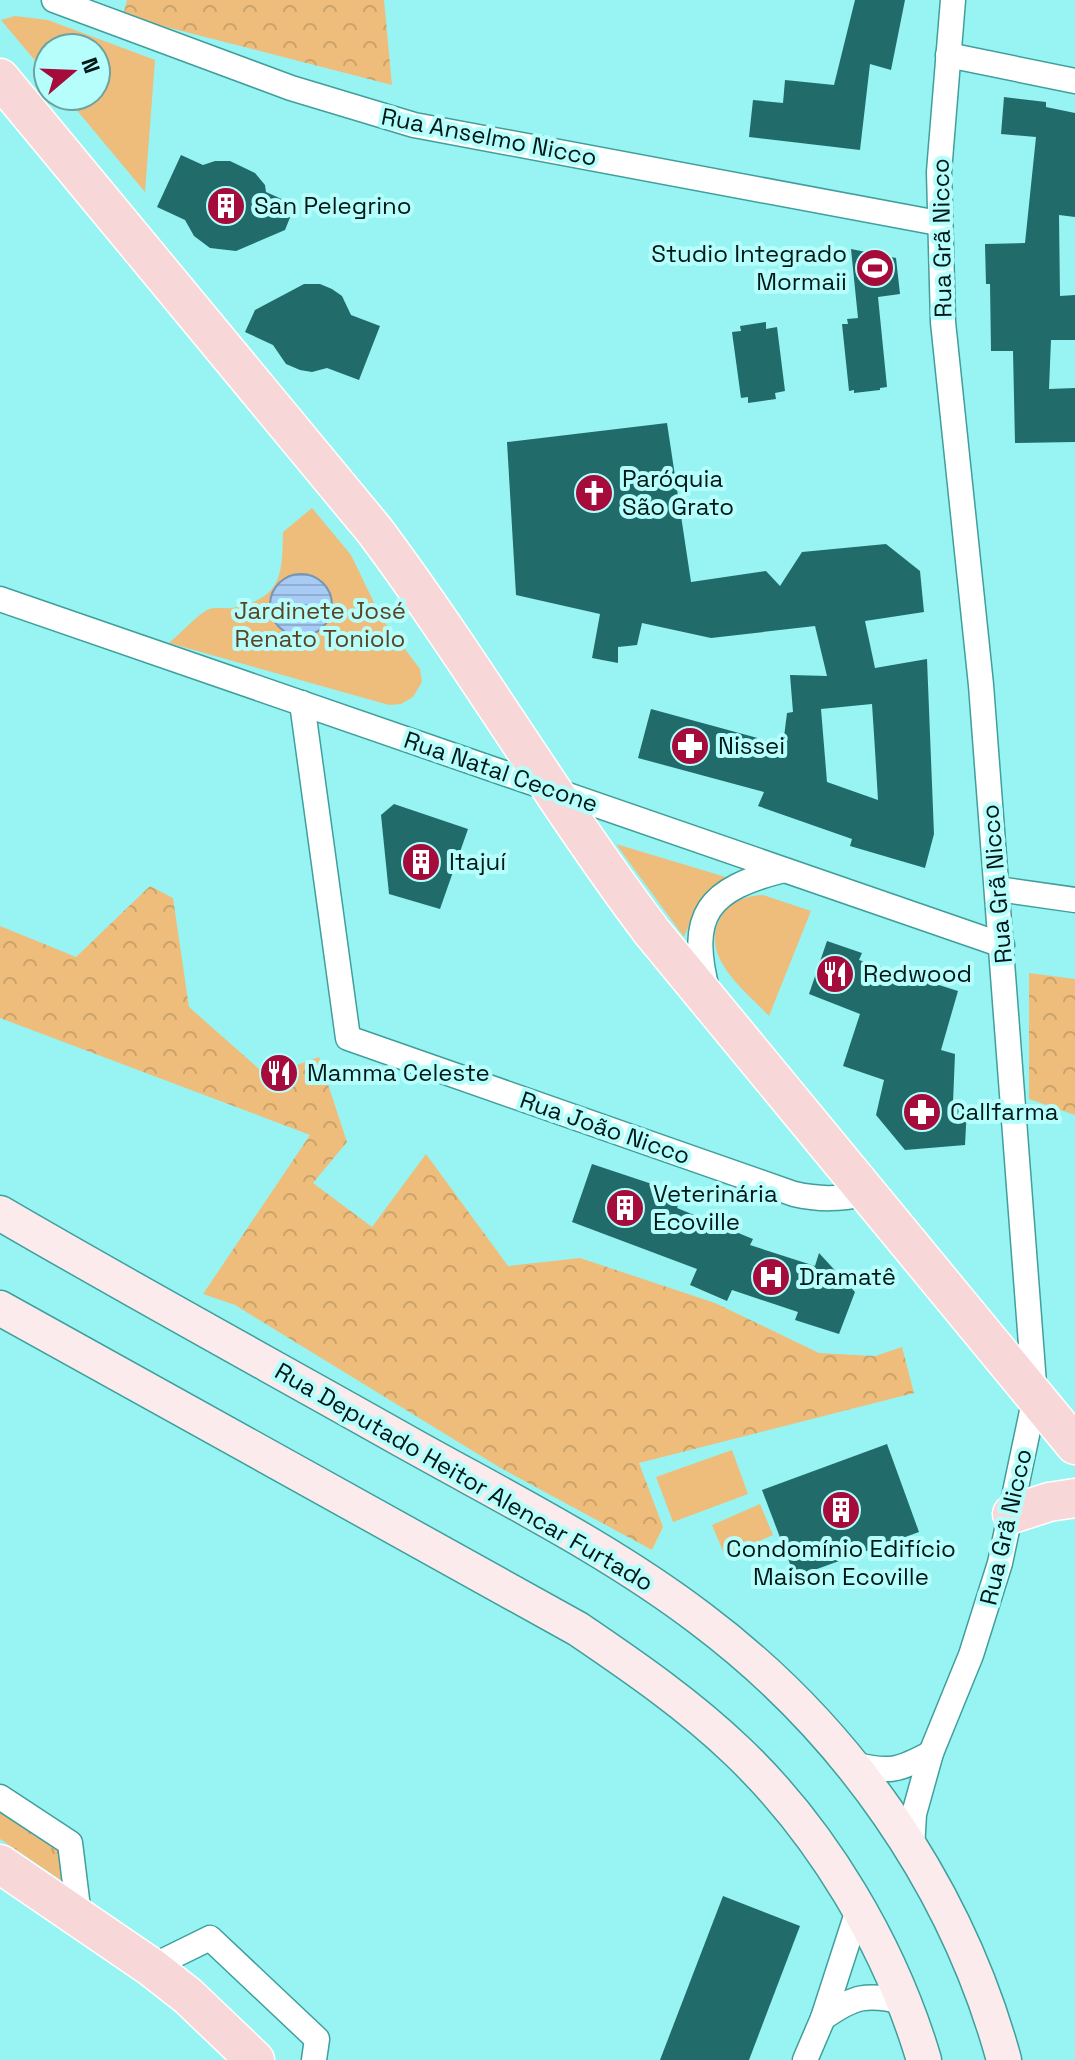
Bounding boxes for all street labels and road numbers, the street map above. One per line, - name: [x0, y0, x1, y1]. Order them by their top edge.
- street label: Rua Anselmo Nicco: [379, 100, 600, 173]
- street label: Rua Grã Nicco: [925, 158, 958, 318]
- street label: Rua Natal Cecone: [400, 724, 602, 819]
- street label: Rua Grã Nicco: [974, 803, 1019, 965]
- street label: Rua João Nicco: [516, 1084, 694, 1171]
- street label: Rua Deputado Heitor Alencar Furtado: [269, 1355, 659, 1598]
- street label: Rua Grã Nicco: [972, 1446, 1039, 1608]

